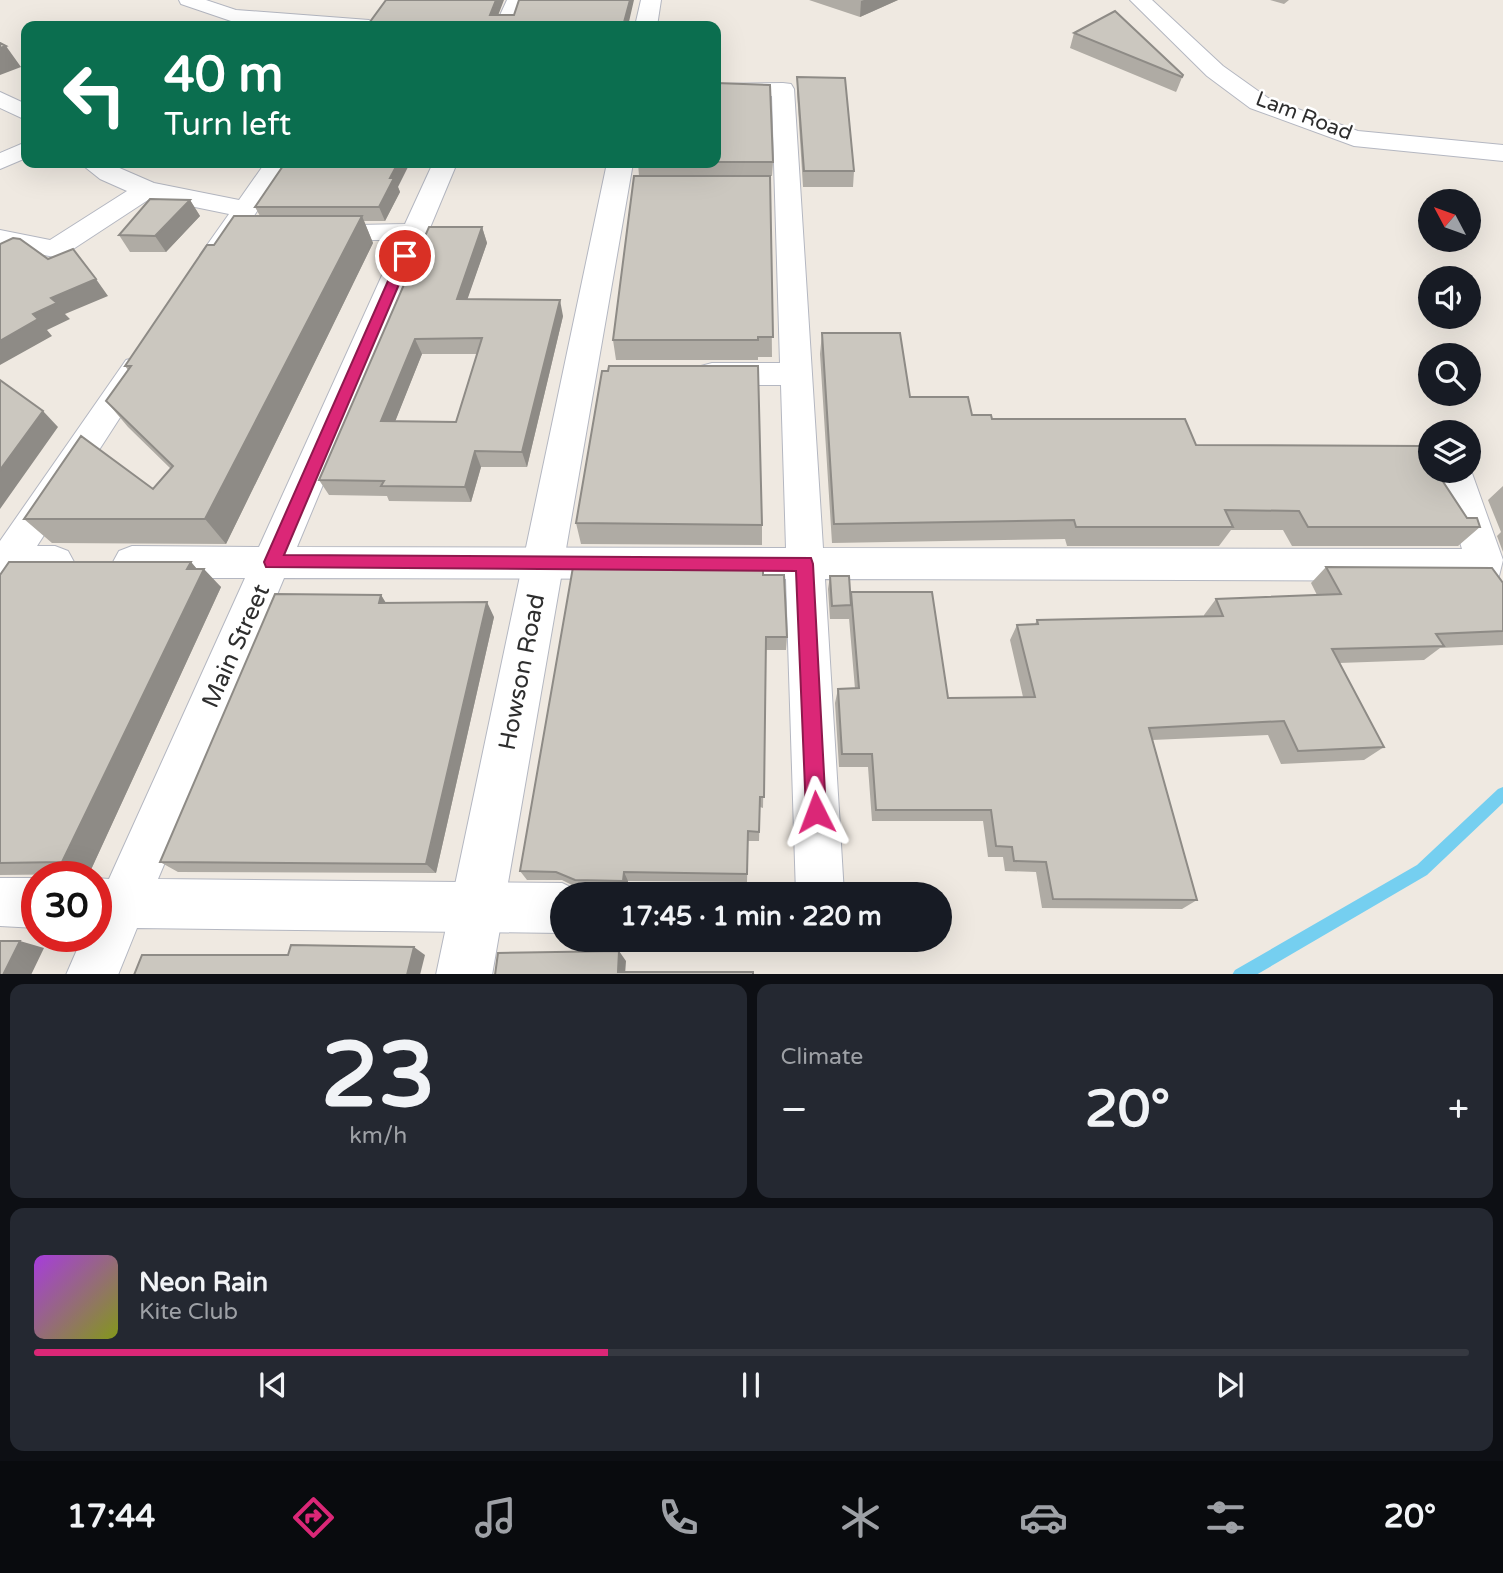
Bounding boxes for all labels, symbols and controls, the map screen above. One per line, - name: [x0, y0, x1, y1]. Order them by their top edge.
- text: 40 m: [164, 46, 283, 105]
- icon: left: [49, 49, 140, 140]
- street label: Lam Road: [1252, 86, 1356, 146]
- text: Turn left: [164, 106, 291, 144]
- north arrow: [1418, 189, 1480, 252]
- map controls: [1418, 189, 1481, 483]
- pin: [375, 226, 435, 286]
- icon: arrive: [386, 237, 424, 275]
- button: sound: [1418, 266, 1481, 329]
- button: search: [1418, 343, 1481, 406]
- button: layers: [1418, 420, 1481, 483]
- street label: Main Street: [196, 580, 276, 712]
- street label: Howson Road: [493, 591, 551, 753]
- position arrow: [779, 775, 853, 849]
- speed limit sign: 30: [21, 861, 112, 952]
- text: 17:45 · 1 min · 220 m: [620, 901, 882, 932]
- text: 23: [321, 1021, 435, 1131]
- text: Climate: [781, 1043, 863, 1071]
- text: 20°: [1085, 1078, 1170, 1141]
- text: −: [781, 1087, 808, 1133]
- text: +: [1448, 1087, 1469, 1133]
- text: km/h: [349, 1122, 407, 1150]
- text: Neon Rain: [139, 1267, 268, 1298]
- text: Kite Club: [139, 1298, 238, 1326]
- icon: previous: [254, 1366, 292, 1404]
- icon: pause: [732, 1366, 770, 1404]
- icon: next: [1211, 1366, 1249, 1404]
- icon: directions: [289, 1493, 338, 1542]
- icon: music: [471, 1493, 520, 1542]
- icon: phone: [654, 1493, 703, 1542]
- icon: climate: [836, 1493, 885, 1542]
- icon: car: [1019, 1493, 1068, 1542]
- icon: filters: [1201, 1493, 1250, 1542]
- text: 17:44: [67, 1498, 155, 1536]
- text: 20°: [1384, 1498, 1436, 1536]

